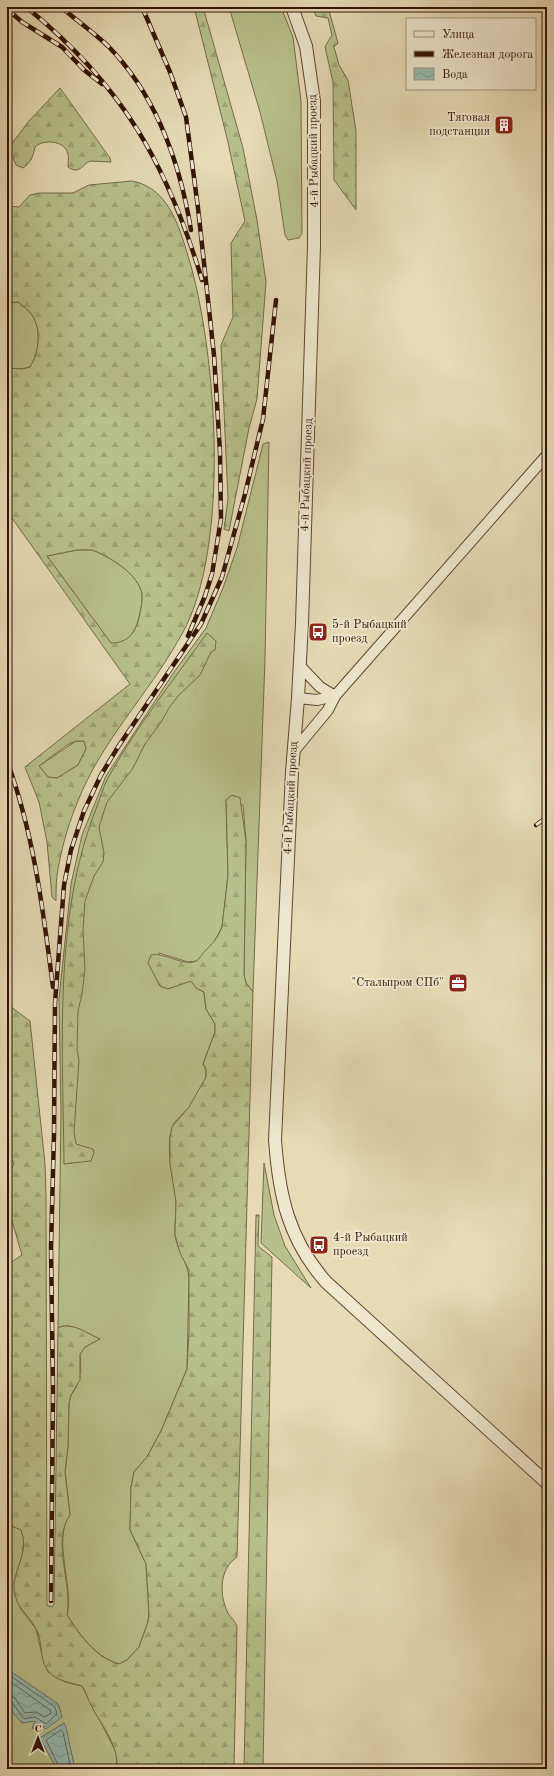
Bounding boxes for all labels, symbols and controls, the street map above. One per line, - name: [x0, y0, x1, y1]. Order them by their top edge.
- legend: [406, 18, 536, 90]
- text: Улица: [442, 29, 475, 41]
- text: Железная дорога: [442, 49, 533, 61]
- text: Вода: [442, 69, 468, 81]
- street label: 4-й Рыбацкий проезд: [307, 94, 321, 208]
- place label: Тяговая подстанция: [429, 112, 490, 138]
- building icon: Тяговая подстанция: [493, 114, 515, 136]
- street label: 4-й Рыбацкий проезд: [299, 418, 315, 532]
- place label: 5-й Рыбацкий проезд: [332, 618, 407, 645]
- bus stop icon: 5-й Рыбацкий проезд: [307, 621, 329, 643]
- street label: 4-й Рыбацкий проезд: [282, 741, 300, 855]
- office icon: "Стальпром СПб": [447, 972, 469, 994]
- place label: "Стальпром СПб": [351, 977, 444, 989]
- place label: 4-й Рыбацкий проезд: [333, 1232, 408, 1258]
- bus stop icon: 4-й Рыбацкий проезд: [308, 1234, 330, 1256]
- north arrow: [18, 1718, 58, 1758]
- text: С: [34, 1724, 42, 1735]

